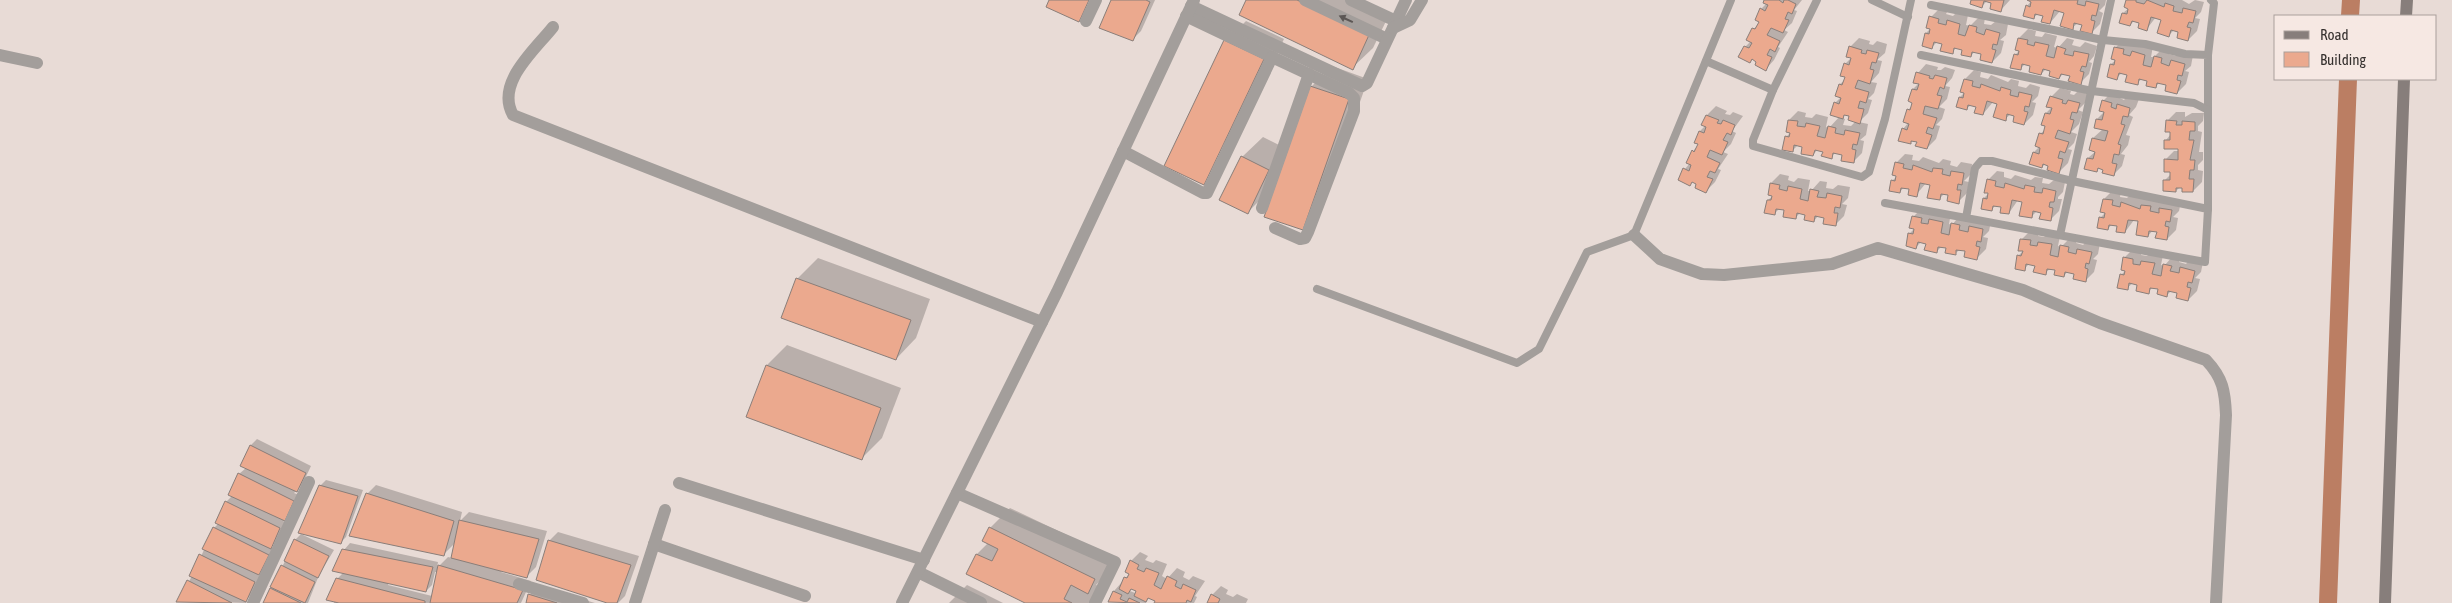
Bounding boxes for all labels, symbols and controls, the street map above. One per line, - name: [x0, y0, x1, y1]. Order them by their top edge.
- one-way arrow: [1339, 15, 1353, 23]
- legend: [2274, 15, 2437, 80]
- text: Road: [2320, 26, 2349, 43]
- text: Building: [2320, 51, 2366, 68]

